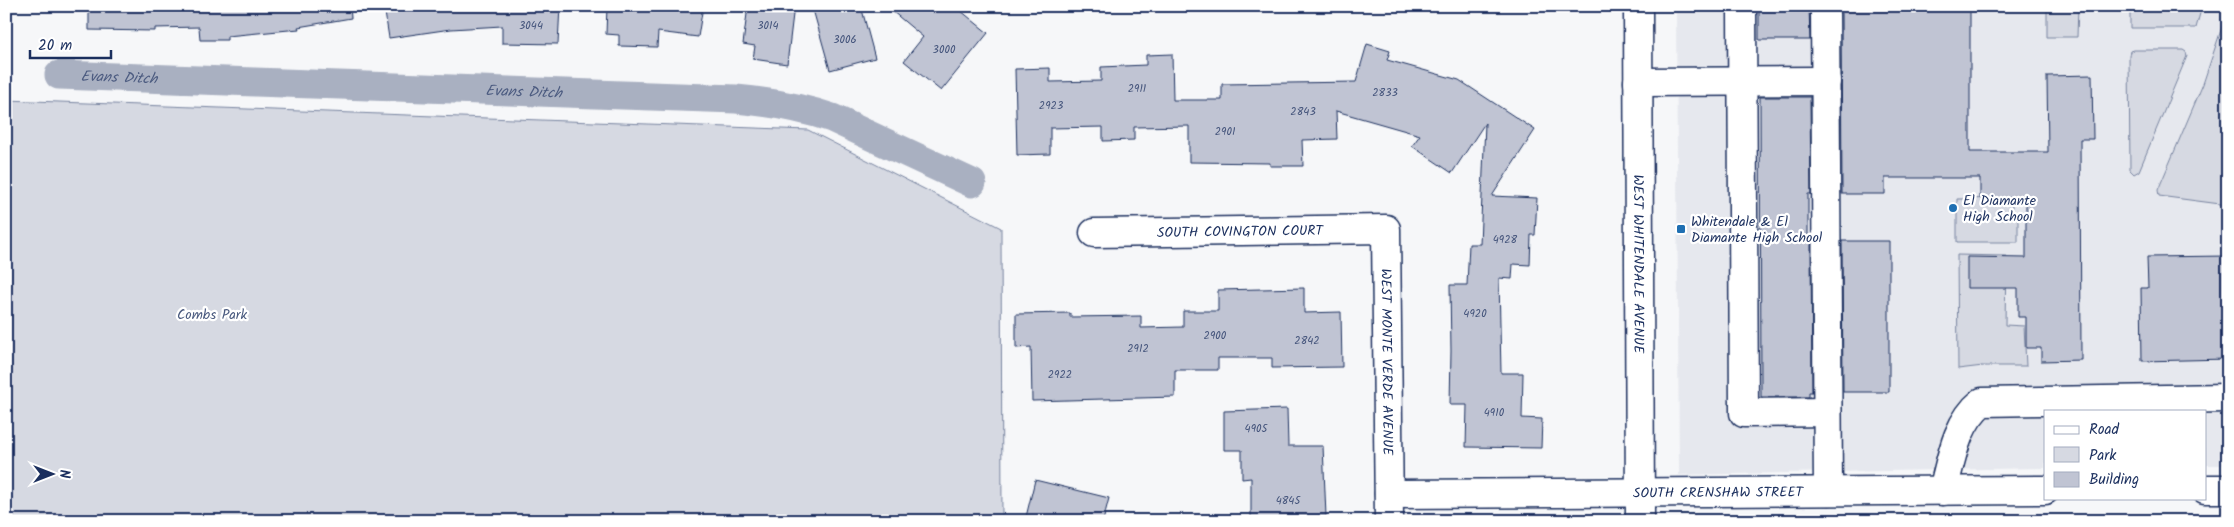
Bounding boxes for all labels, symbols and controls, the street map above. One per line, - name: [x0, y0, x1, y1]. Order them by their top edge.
- house number: 3044: [519, 17, 543, 35]
- house number: 3014: [757, 17, 779, 35]
- scale bar: [30, 28, 111, 60]
- house number: 3006: [833, 31, 857, 49]
- text: 20 m: [38, 34, 72, 58]
- house number: 3000: [933, 41, 956, 59]
- water label: Evans Ditch: [80, 65, 159, 92]
- water label: Evans Ditch: [485, 79, 564, 106]
- house number: 2911: [1128, 80, 1146, 98]
- house number: 2833: [1372, 84, 1398, 102]
- house number: 2923: [1039, 97, 1063, 115]
- house number: 2843: [1290, 103, 1316, 121]
- house number: 2901: [1215, 123, 1235, 141]
- street label: WEST WHITENDALE AVENUE: [1627, 175, 1649, 354]
- place label: El Diamante High School: [1963, 190, 2037, 228]
- marker: El Diamante High School: [1947, 202, 1959, 214]
- place label: Whitendale & El Diamante High School: [1691, 211, 1823, 249]
- street label: SOUTH COVINGTON COURT: [1157, 220, 1325, 244]
- marker: Whitendale & El Diamante High School: [1675, 223, 1687, 235]
- house number: 4928: [1493, 231, 1518, 249]
- street label: WEST MONTE VERDE AVENUE: [1374, 268, 1398, 456]
- park label: Combs Park: [177, 304, 248, 326]
- house number: 4920: [1463, 305, 1487, 323]
- house number: 2900: [1204, 327, 1227, 345]
- house number: 2842: [1294, 332, 1320, 350]
- house number: 2912: [1127, 340, 1149, 358]
- house number: 2922: [1048, 366, 1072, 384]
- house number: 4910: [1484, 404, 1505, 422]
- legend: [2044, 410, 2206, 500]
- text: Road: [2089, 418, 2120, 442]
- house number: 4905: [1245, 420, 1269, 438]
- text: Park: [2089, 444, 2117, 468]
- north arrow: [28, 450, 78, 500]
- text: Building: [2089, 468, 2139, 492]
- text: N: [53, 470, 75, 479]
- street label: SOUTH CRENSHAW STREET: [1633, 481, 1805, 505]
- house number: 4845: [1276, 492, 1301, 510]

